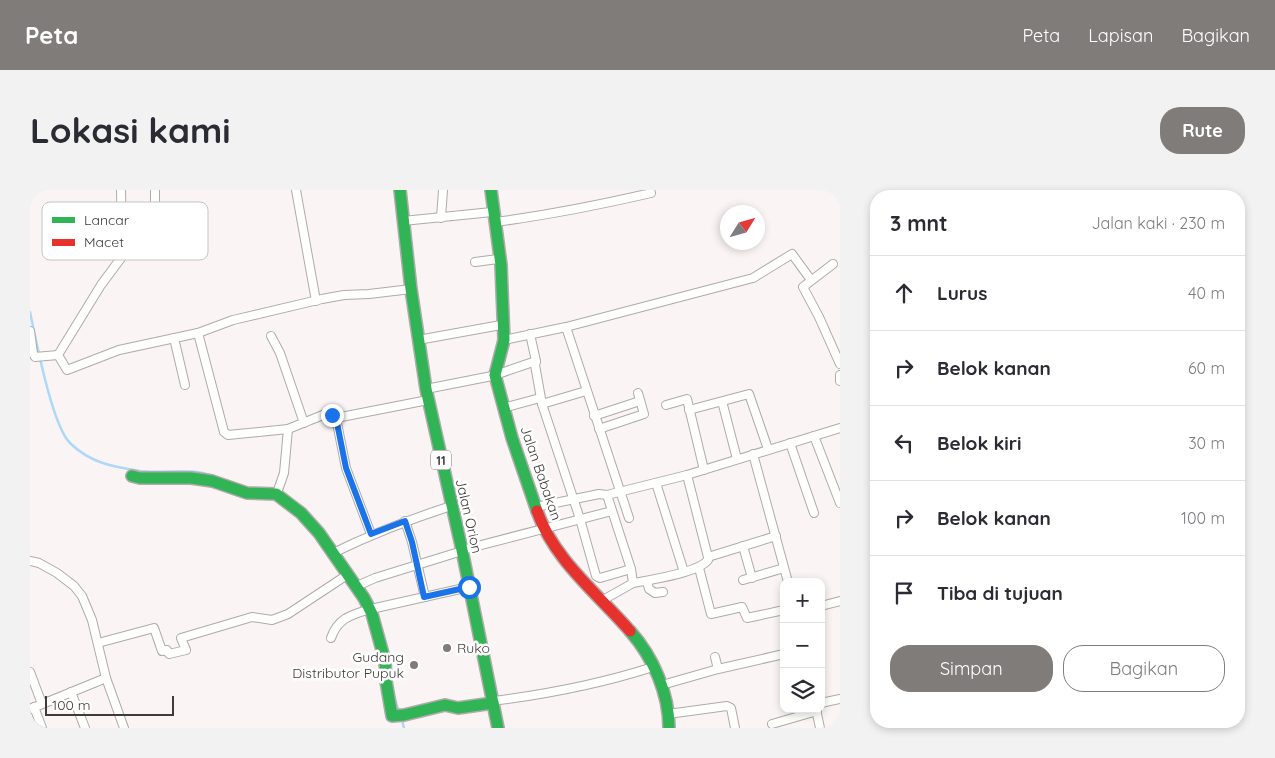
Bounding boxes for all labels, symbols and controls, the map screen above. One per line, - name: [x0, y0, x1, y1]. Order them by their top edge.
- text: Peta: [25, 20, 78, 50]
- text: Peta: [1023, 24, 1060, 47]
- text: Lapisan: [1088, 24, 1153, 47]
- text: Bagikan: [1181, 24, 1250, 47]
- button: Rute: [1160, 107, 1245, 154]
- text: Lokasi kami: [30, 108, 230, 152]
- legend: [42, 202, 208, 260]
- north arrow: [720, 205, 765, 250]
- text: 3 mnt: [890, 210, 948, 236]
- text: Lancar: [84, 211, 130, 229]
- text: Jalan kaki · 230 m: [1091, 213, 1225, 233]
- text: Macet: [84, 233, 124, 251]
- icon: ahead: [890, 279, 918, 307]
- text: Lurus: [937, 281, 987, 305]
- text: 40 m: [1188, 283, 1225, 303]
- icon: right: [890, 354, 918, 382]
- text: Belok kanan: [937, 356, 1051, 380]
- text: 60 m: [1188, 358, 1225, 378]
- route end: [321, 404, 344, 427]
- street label: Jalan Babakan: [516, 423, 566, 523]
- icon: left: [890, 429, 918, 457]
- text: Belok kiri: [937, 431, 1022, 455]
- text: 30 m: [1188, 433, 1225, 453]
- road number: 11: [431, 450, 451, 470]
- street label: Jalan Orion: [452, 477, 486, 555]
- icon: right: [890, 504, 918, 532]
- text: Belok kanan: [937, 506, 1051, 530]
- text: 100 m: [1181, 508, 1225, 528]
- route start: [458, 576, 481, 599]
- map controls: [780, 578, 825, 713]
- button: +: [780, 578, 825, 623]
- icon: arrive: [890, 579, 918, 607]
- text: Tiba di tujuan: [937, 581, 1063, 605]
- button: −: [780, 623, 825, 668]
- place label: Ruko: [457, 639, 490, 657]
- marker: Ruko: [441, 642, 453, 654]
- button: Simpan: [890, 645, 1053, 692]
- button: Bagikan: [1063, 645, 1225, 692]
- place label: Gudang Distributor Pupuk: [292, 648, 404, 682]
- marker: Gudang Distributor Pupuk: [408, 659, 420, 671]
- button: layers: [780, 668, 825, 713]
- scale bar: [45, 693, 174, 716]
- text: 100 m: [52, 696, 90, 714]

